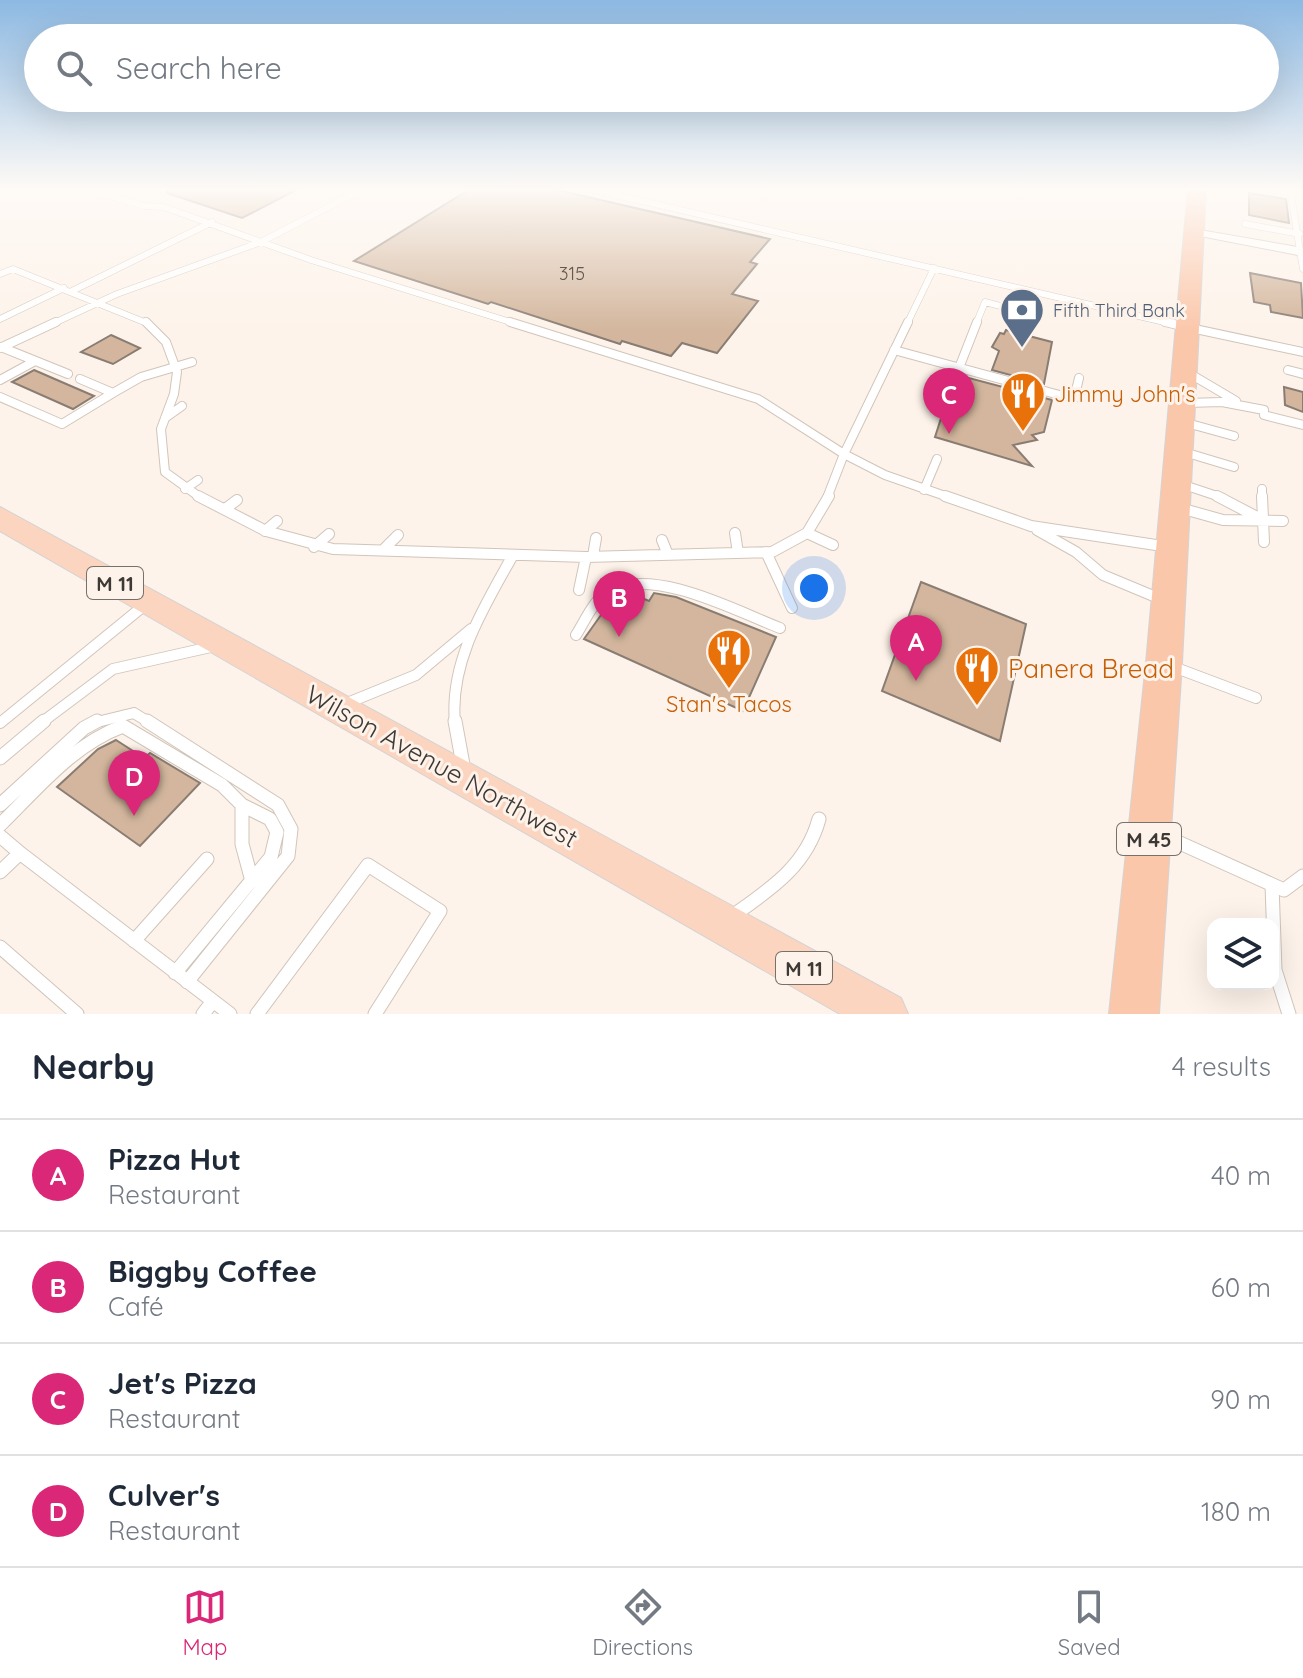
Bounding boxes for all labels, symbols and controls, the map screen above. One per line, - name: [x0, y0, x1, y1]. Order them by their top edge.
- search box: [24, 24, 1279, 112]
- icon: search: [52, 46, 96, 90]
- text: Search here: [116, 49, 282, 87]
- house number: 315: [559, 262, 585, 285]
- bank icon: Fifth Third Bank: [998, 286, 1046, 349]
- place label: Fifth Third Bank: [1053, 299, 1185, 322]
- pin: C: [923, 368, 975, 434]
- restaurant icon: Jimmy John's: [999, 370, 1047, 433]
- place label: Jimmy John's: [1054, 380, 1195, 408]
- road number: M 11: [87, 567, 143, 599]
- your location: [794, 568, 834, 608]
- pin: B: [593, 571, 645, 637]
- pin: A: [890, 615, 942, 681]
- restaurant icon: Stan's Tacos: [705, 627, 753, 690]
- restaurant icon: Panera Bread: [953, 644, 1001, 707]
- place label: Panera Bread: [1008, 652, 1174, 685]
- street label: Wilson Avenue Northwest: [300, 677, 584, 855]
- place label: Stan's Tacos: [666, 690, 792, 718]
- pin: D: [108, 750, 160, 816]
- road number: M 45: [1117, 823, 1181, 855]
- map controls: [1207, 918, 1279, 990]
- button: layers: [1207, 918, 1279, 990]
- road number: M 11: [776, 952, 832, 984]
- text: Nearby: [32, 1045, 155, 1088]
- text: 4 results: [1172, 1050, 1271, 1083]
- text: Pizza Hut: [108, 1140, 241, 1178]
- text: A: [50, 1159, 66, 1192]
- text: 40 m: [1211, 1159, 1271, 1192]
- text: Restaurant: [108, 1178, 241, 1211]
- text: Biggby Coffee: [108, 1252, 317, 1290]
- text: B: [49, 1271, 67, 1304]
- text: 60 m: [1211, 1271, 1271, 1304]
- text: Café: [108, 1290, 164, 1323]
- text: Jet's Pizza: [108, 1364, 257, 1402]
- text: C: [50, 1383, 66, 1416]
- text: 90 m: [1210, 1383, 1271, 1416]
- text: Restaurant: [108, 1402, 241, 1435]
- text: Culver's: [108, 1476, 220, 1514]
- text: D: [49, 1495, 67, 1528]
- text: 180 m: [1201, 1495, 1271, 1528]
- text: Restaurant: [108, 1514, 241, 1547]
- tab: Map: [182, 1585, 227, 1661]
- tab: Directions: [592, 1585, 693, 1661]
- tab: Saved: [1058, 1585, 1121, 1661]

